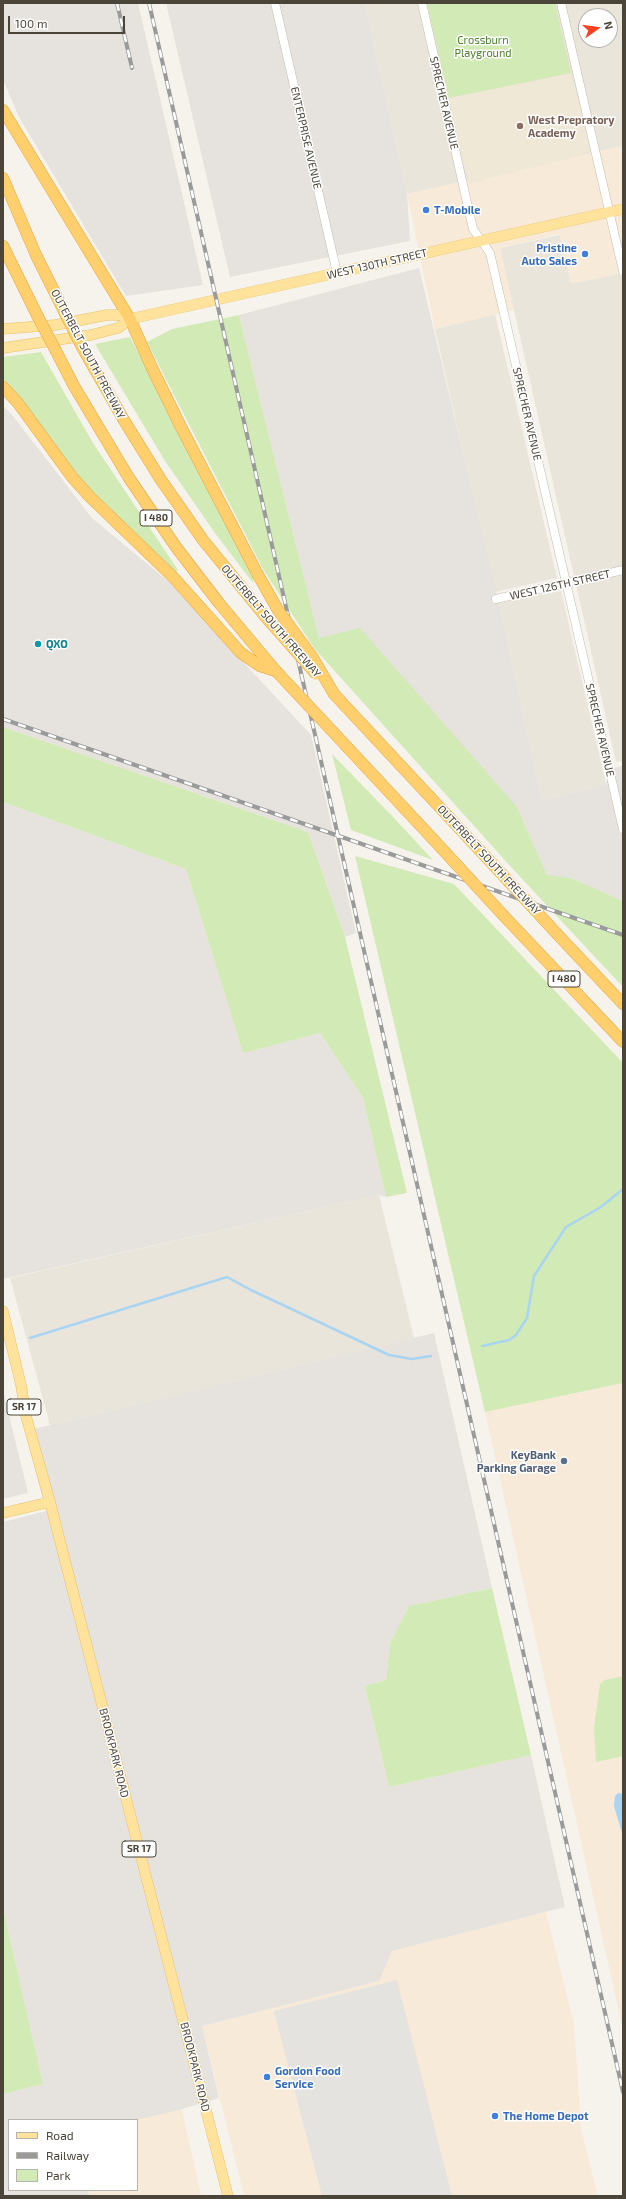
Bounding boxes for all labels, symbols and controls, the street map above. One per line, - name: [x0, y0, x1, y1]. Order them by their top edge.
- scale bar: [10, 8, 127, 34]
- north arrow: [578, 8, 618, 48]
- text: 100 m: [15, 16, 47, 30]
- text: N: [602, 20, 616, 31]
- park label: Crossburn Playground: [454, 33, 512, 59]
- street label: SPRECHER AVENUE: [427, 55, 461, 151]
- street label: ENTERPRISE AVENUE: [288, 85, 324, 191]
- place label: West Prepratory Academy: [528, 113, 615, 139]
- marker: West Prepratory Academy: [515, 121, 525, 131]
- place label: T-Mobile: [434, 203, 481, 217]
- marker: T-Mobile: [421, 205, 431, 215]
- place label: Pristine Auto Sales: [522, 241, 577, 267]
- street label: WEST 130TH STREET: [325, 246, 429, 282]
- marker: Pristine Auto Sales: [580, 249, 590, 259]
- street label: OUTERBELT SOUTH FREEWAY: [48, 287, 128, 421]
- street label: SPRECHER AVENUE: [510, 366, 544, 462]
- road number: I 480: [140, 510, 172, 526]
- street label: OUTERBELT SOUTH FREEWAY: [218, 562, 324, 680]
- street label: WEST 126TH STREET: [508, 567, 612, 603]
- place label: QXO: [46, 637, 68, 651]
- marker: QXO: [33, 639, 43, 649]
- street label: SPRECHER AVENUE: [583, 682, 617, 778]
- street label: OUTERBELT SOUTH FREEWAY: [435, 802, 543, 918]
- road number: I 480: [548, 971, 580, 987]
- road number: SR 17: [7, 1399, 41, 1415]
- place label: KeyBank Parking Garage: [477, 1448, 556, 1474]
- marker: KeyBank Parking Garage: [559, 1456, 569, 1466]
- street label: BROOKPARK ROAD: [96, 1707, 132, 1799]
- road number: SR 17: [122, 1841, 156, 1857]
- street label: BROOKPARK ROAD: [177, 2021, 213, 2113]
- place label: Gordon Food Service: [275, 2064, 341, 2090]
- marker: Gordon Food Service: [262, 2072, 272, 2082]
- place label: The Home Depot: [503, 2109, 588, 2123]
- marker: The Home Depot: [490, 2111, 500, 2121]
- legend: [8, 2119, 138, 2191]
- text: Road: [46, 2128, 74, 2142]
- text: Railway: [46, 2148, 89, 2162]
- text: Park: [46, 2168, 71, 2182]

